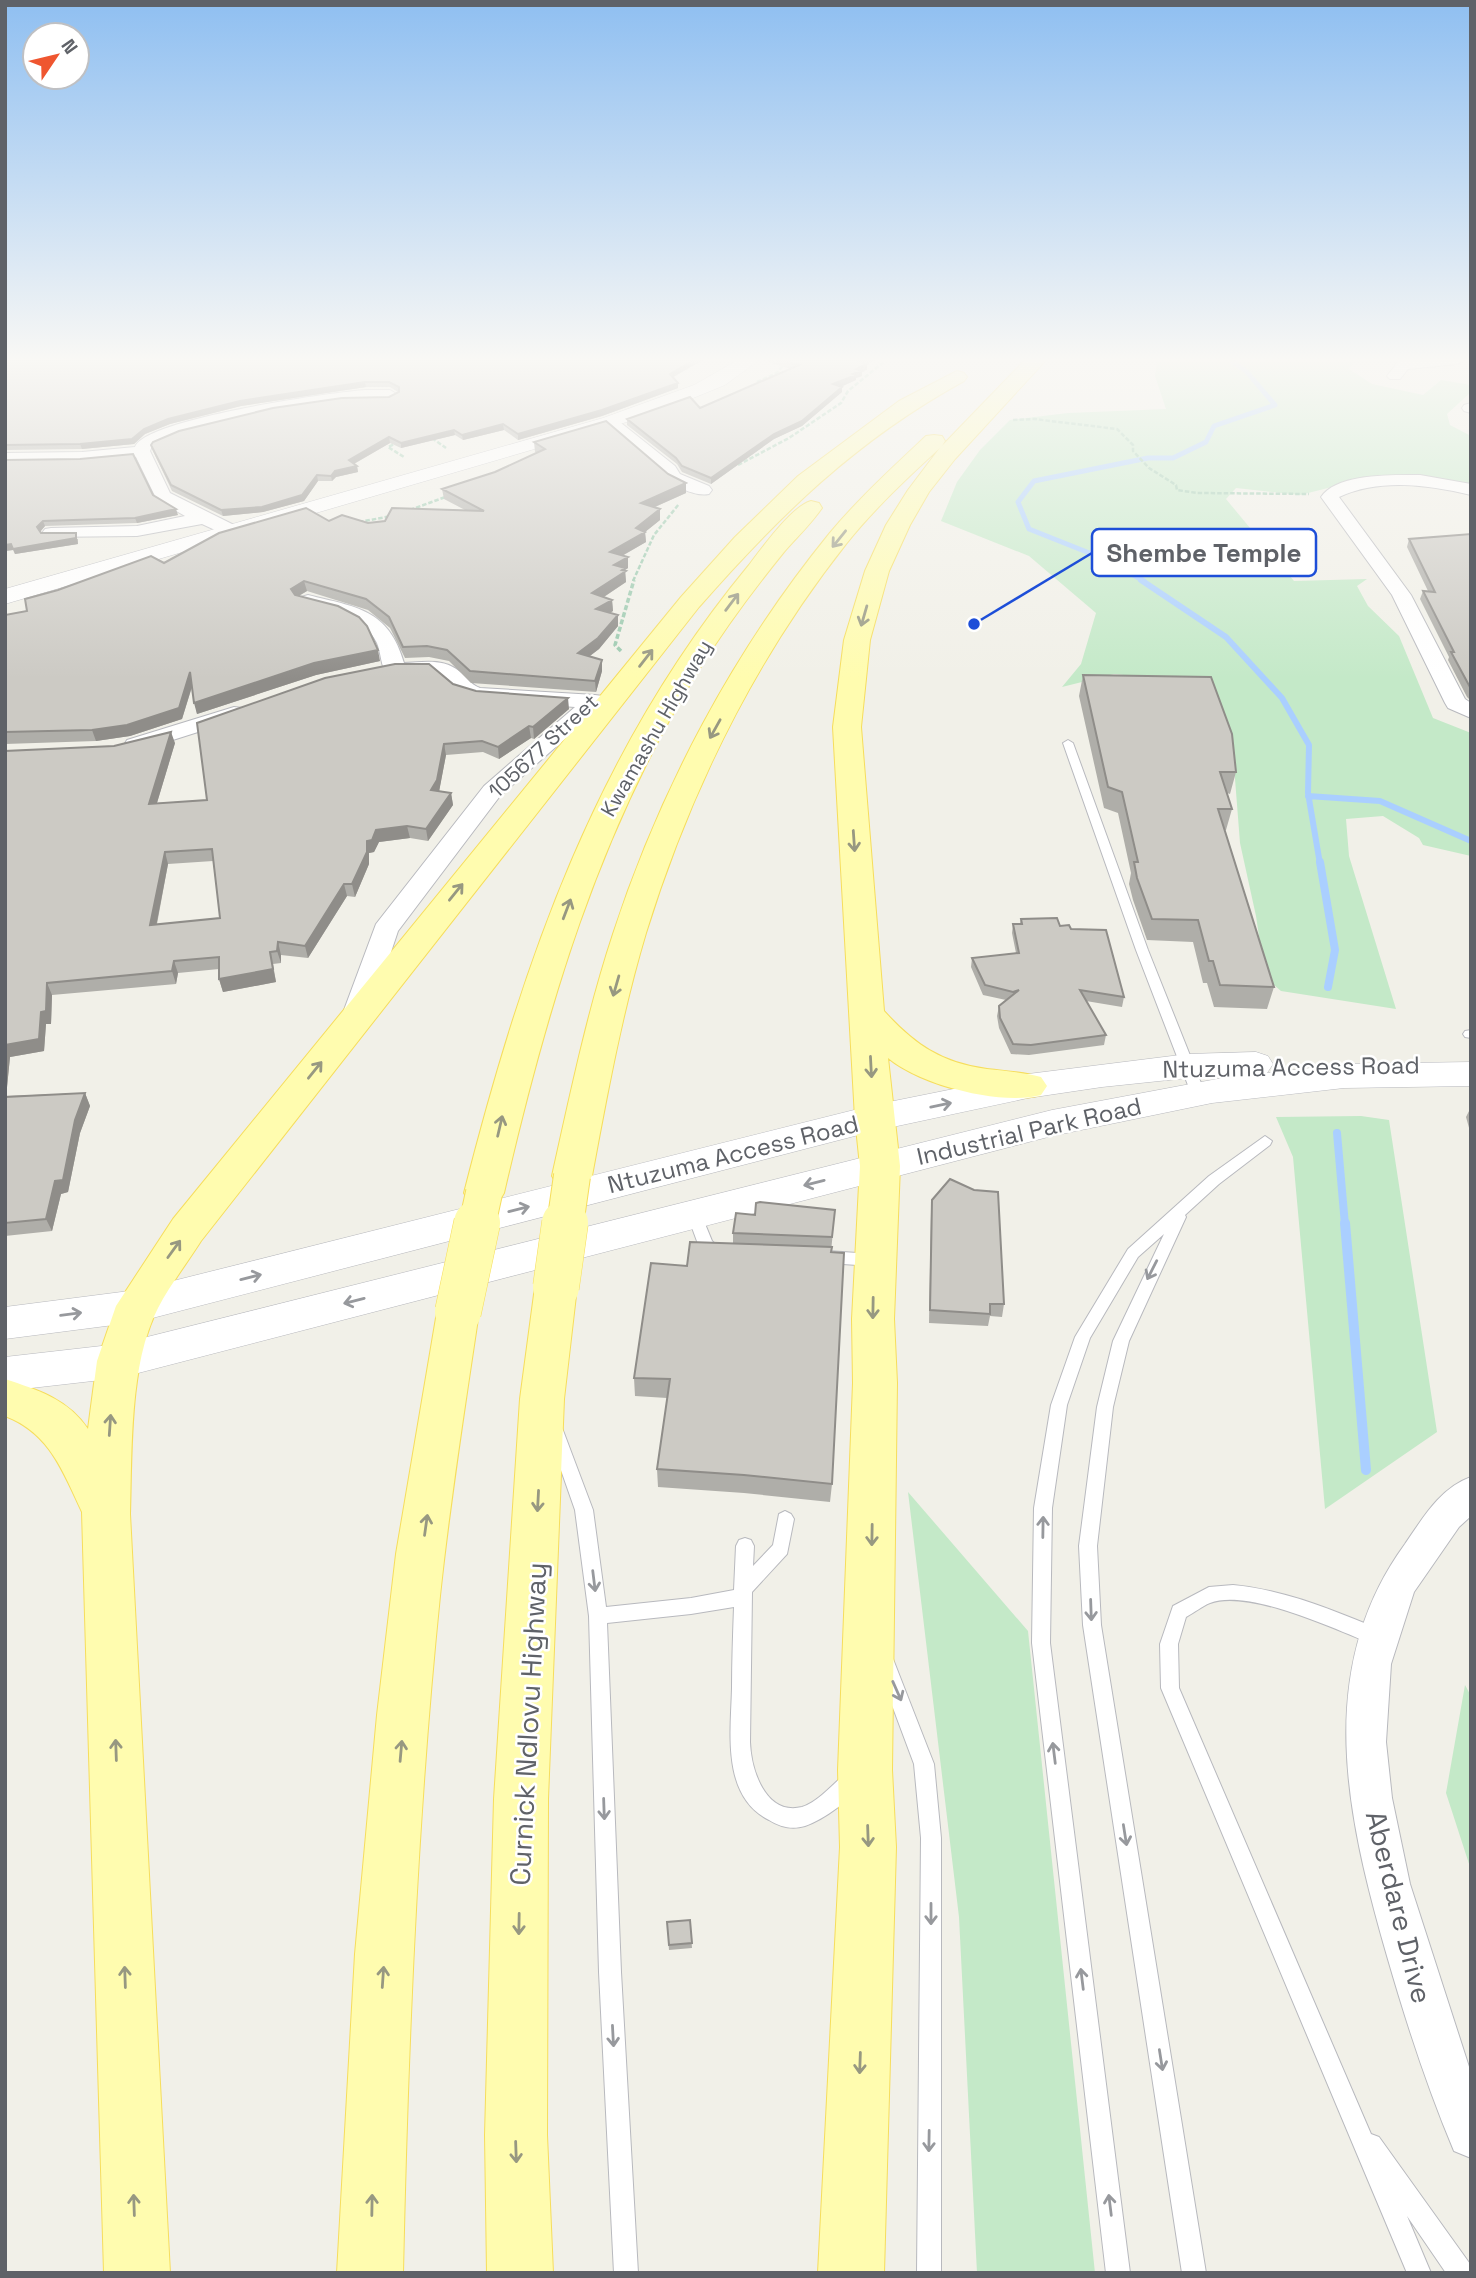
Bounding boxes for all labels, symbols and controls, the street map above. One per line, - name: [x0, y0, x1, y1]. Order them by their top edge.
- north arrow: [21, 21, 91, 91]
- text: N: [56, 34, 83, 59]
- one-way arrow: [832, 529, 847, 547]
- callout: Shembe Temple: [1092, 529, 1316, 576]
- text: Shembe Temple: [1107, 536, 1301, 570]
- one-way arrow: [725, 593, 740, 612]
- one-way arrow: [857, 604, 870, 627]
- street label: Kwamashu Highway: [594, 635, 718, 821]
- one-way arrow: [638, 649, 653, 668]
- street label: 105677 Street: [482, 688, 604, 804]
- one-way arrow: [708, 718, 722, 738]
- one-way arrow: [848, 830, 861, 852]
- one-way arrow: [449, 883, 464, 901]
- one-way arrow: [562, 899, 575, 921]
- one-way arrow: [609, 974, 622, 997]
- street label: Ntuzuma Access Road: [1162, 1049, 1420, 1085]
- one-way arrow: [865, 1055, 878, 1078]
- one-way arrow: [308, 1062, 323, 1080]
- street label: Industrial Park Road: [914, 1090, 1144, 1172]
- one-way arrow: [929, 1097, 952, 1111]
- street label: Ntuzuma Access Road: [604, 1108, 862, 1200]
- one-way arrow: [494, 1116, 507, 1138]
- one-way arrow: [803, 1177, 826, 1190]
- one-way arrow: [507, 1202, 529, 1215]
- one-way arrow: [166, 1239, 181, 1258]
- one-way arrow: [1145, 1259, 1159, 1280]
- one-way arrow: [239, 1270, 261, 1283]
- one-way arrow: [343, 1295, 366, 1308]
- one-way arrow: [867, 1296, 880, 1319]
- one-way arrow: [59, 1308, 82, 1321]
- one-way arrow: [104, 1414, 117, 1437]
- one-way arrow: [532, 1490, 545, 1513]
- one-way arrow: [420, 1514, 433, 1536]
- one-way arrow: [1036, 1516, 1049, 1539]
- one-way arrow: [865, 1523, 878, 1546]
- street label: Curnick Ndlovu Highway: [502, 1561, 554, 1887]
- one-way arrow: [588, 1570, 601, 1592]
- one-way arrow: [1085, 1599, 1098, 1622]
- one-way arrow: [891, 1680, 904, 1702]
- one-way arrow: [109, 1739, 122, 1762]
- one-way arrow: [395, 1740, 408, 1762]
- one-way arrow: [1048, 1743, 1061, 1765]
- one-way arrow: [598, 1797, 611, 1820]
- street label: Aberdare Drive: [1358, 1807, 1440, 2007]
- one-way arrow: [1119, 1823, 1132, 1846]
- one-way arrow: [861, 1824, 874, 1847]
- one-way arrow: [924, 1902, 938, 1925]
- one-way arrow: [512, 1913, 526, 1936]
- one-way arrow: [119, 1966, 132, 1989]
- one-way arrow: [376, 1966, 389, 1989]
- one-way arrow: [1076, 1968, 1089, 1991]
- one-way arrow: [607, 2024, 620, 2047]
- one-way arrow: [1154, 2048, 1167, 2071]
- one-way arrow: [853, 2052, 866, 2075]
- one-way arrow: [923, 2130, 936, 2153]
- one-way arrow: [510, 2140, 523, 2163]
- one-way arrow: [128, 2193, 141, 2216]
- one-way arrow: [365, 2193, 379, 2216]
- one-way arrow: [1103, 2194, 1116, 2217]

